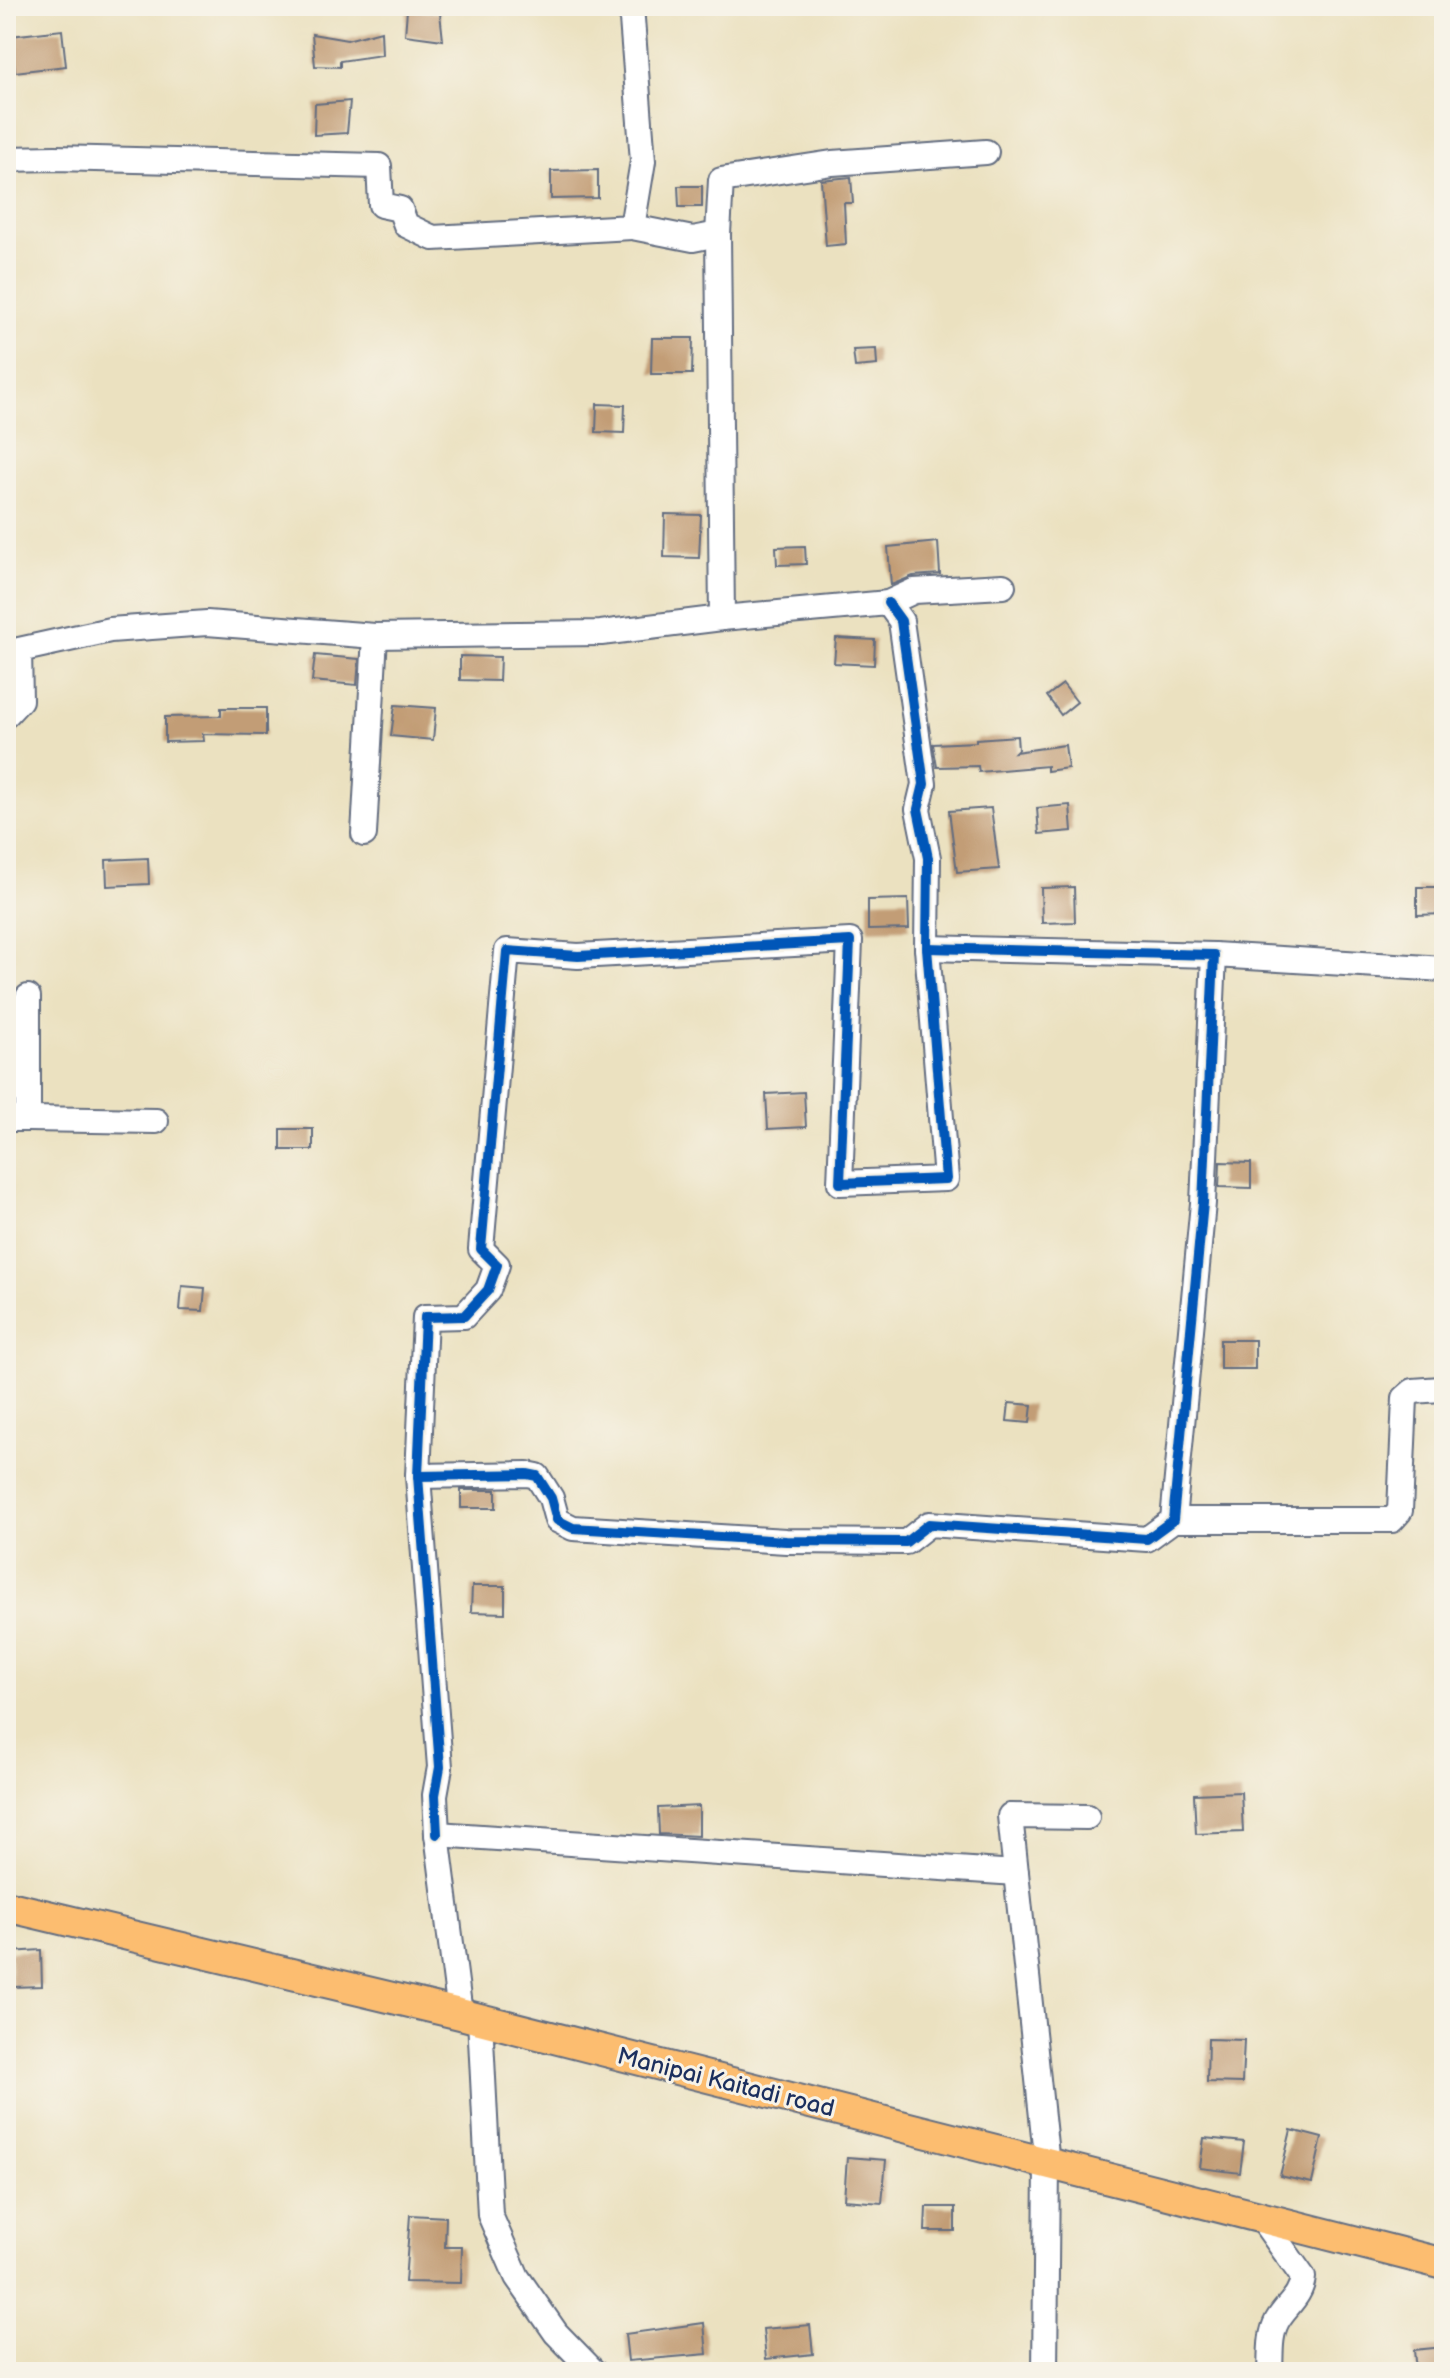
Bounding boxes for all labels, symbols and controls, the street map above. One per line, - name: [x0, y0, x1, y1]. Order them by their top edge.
- street label: Manipai Kaitadi road: [614, 2041, 837, 2123]

